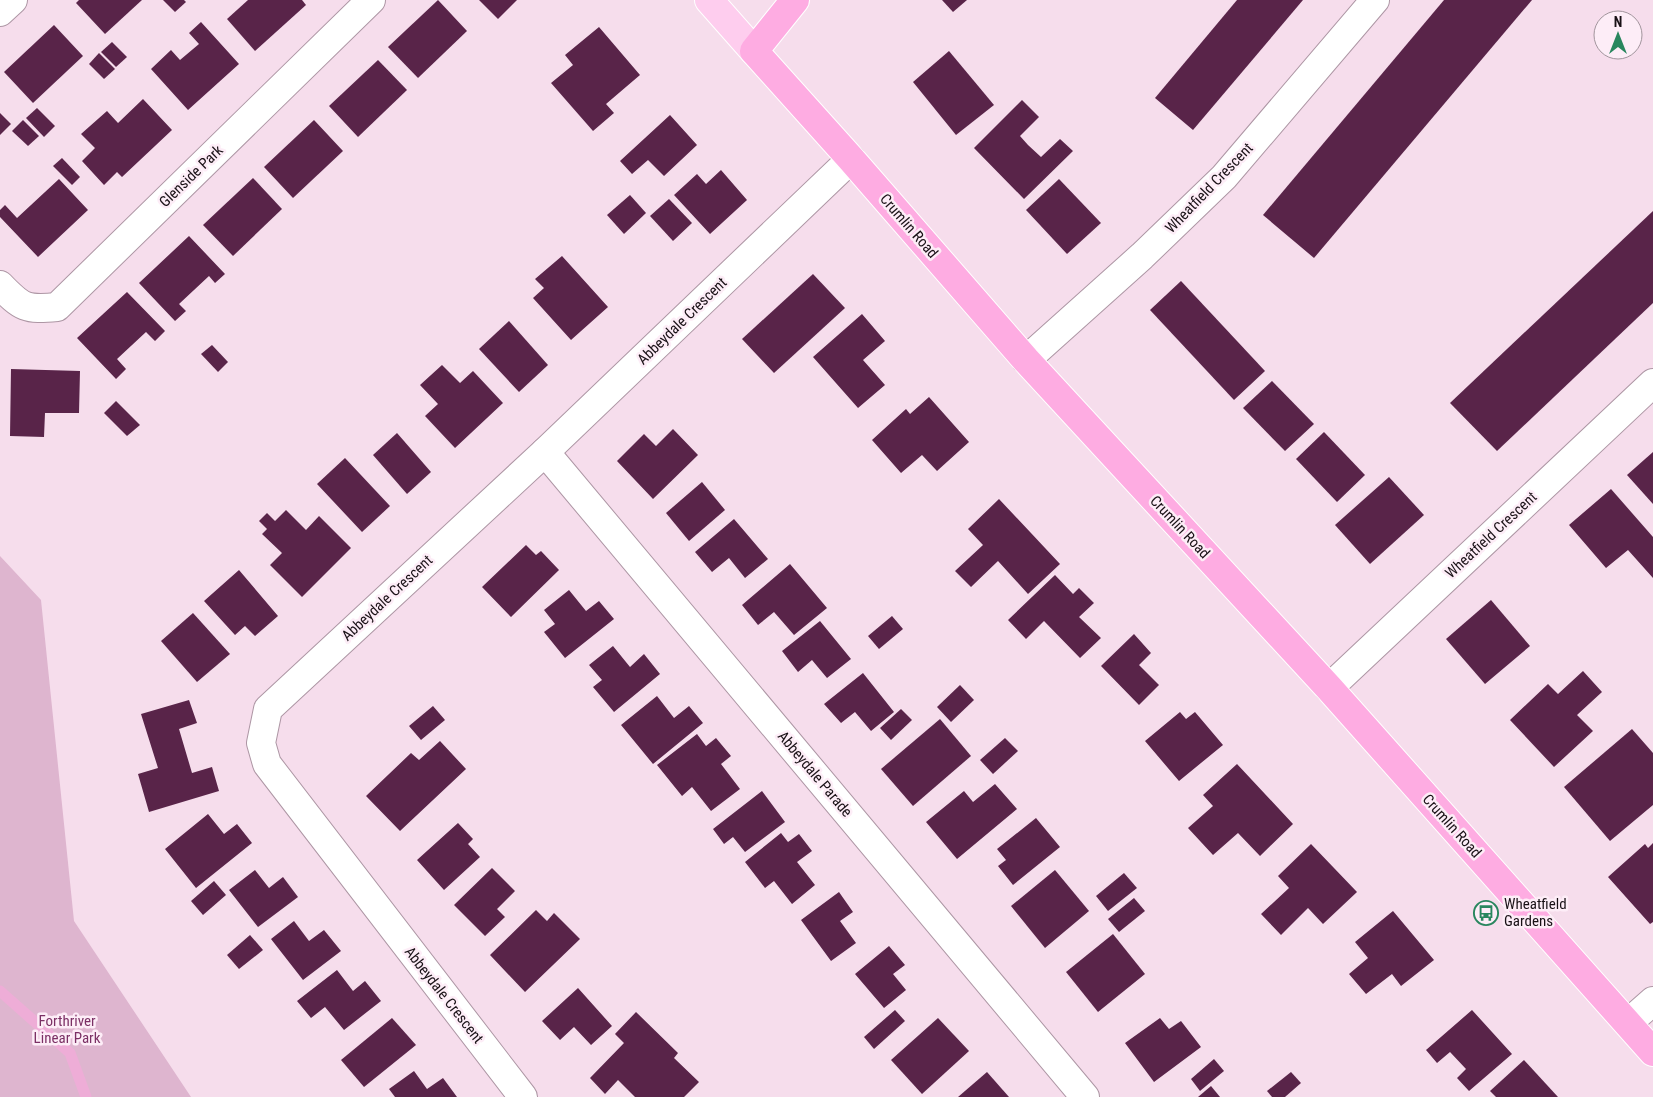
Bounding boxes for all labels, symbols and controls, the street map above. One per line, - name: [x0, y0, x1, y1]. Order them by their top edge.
- north arrow: [1593, 10, 1643, 60]
- text: N: [1614, 14, 1622, 30]
- street label: Wheatfield Crescent: [1161, 139, 1257, 237]
- street label: Glenside Park: [155, 141, 227, 211]
- street label: Crumlin Road: [876, 190, 942, 262]
- street label: Abbeydale Crescent: [633, 274, 731, 368]
- street label: Wheatfield Crescent: [1442, 488, 1540, 582]
- street label: Crumlin Road: [1146, 492, 1214, 562]
- street label: Abbeydale Crescent: [338, 551, 436, 645]
- street label: Abbeydale Parade: [774, 727, 856, 821]
- street label: Crumlin Road: [1419, 790, 1485, 862]
- place label: Wheatfield Gardens: [1504, 895, 1567, 930]
- bus stop icon: Wheatfield Gardens: [1473, 900, 1499, 926]
- street label: Abbeydale Crescent: [401, 943, 487, 1047]
- park label: Forthriver Linear Park: [34, 1012, 101, 1047]

